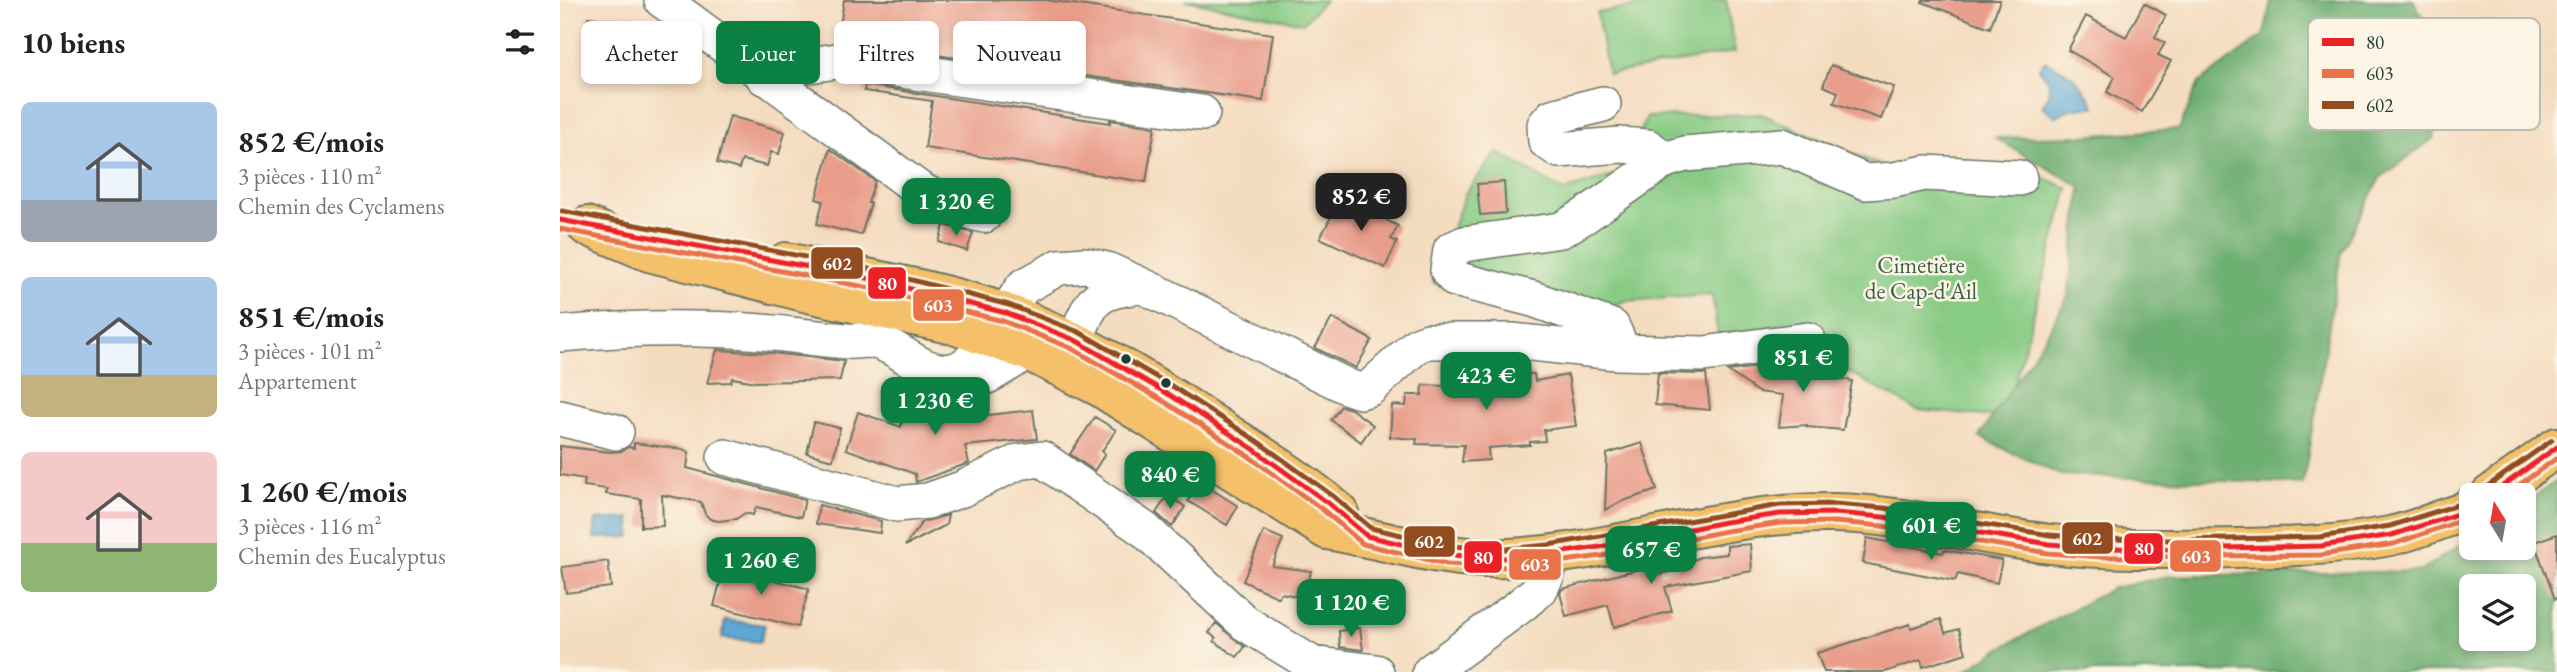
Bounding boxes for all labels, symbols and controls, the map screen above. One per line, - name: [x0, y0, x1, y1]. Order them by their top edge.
- legend: [2308, 18, 2540, 130]
- chip: Acheter: [581, 21, 702, 84]
- chip: Louer: [716, 21, 820, 84]
- chip: Filtres: [834, 21, 939, 84]
- chip: Nouveau: [953, 21, 1086, 84]
- text: 10 biens: [21, 23, 125, 62]
- icon: filters: [501, 23, 539, 61]
- text: 80: [2366, 30, 2384, 55]
- text: 603: [2366, 61, 2393, 86]
- text: 602: [2366, 93, 2393, 118]
- text: 852 €/mois: [238, 122, 384, 161]
- icon: home: [77, 130, 161, 214]
- text: 3 pièces · 110 m²: [238, 161, 382, 191]
- pin: 852 €: [1312, 174, 1410, 233]
- pin: 1 320 €: [891, 178, 1021, 238]
- text: 852 €: [1332, 181, 1390, 211]
- text: 1 320 €: [918, 186, 994, 216]
- text: Chemin des Cyclamens: [238, 191, 444, 221]
- line badge: 602: [810, 246, 864, 280]
- park label: Cimetière de Cap-d'Ail: [1865, 250, 1978, 306]
- text: 602: [822, 251, 852, 276]
- line badge: 80: [867, 266, 907, 300]
- text: 80: [877, 271, 897, 296]
- line badge: 603: [912, 288, 965, 322]
- text: 603: [923, 293, 953, 318]
- text: 851 €/mois: [238, 297, 384, 336]
- icon: home: [77, 305, 161, 389]
- pin: 851 €: [1754, 334, 1852, 394]
- text: 3 pièces · 101 m²: [238, 336, 382, 366]
- text: 851 €: [1774, 342, 1832, 372]
- unlabelled marker: [1119, 352, 1133, 366]
- pin: 423 €: [1437, 352, 1535, 412]
- text: 423 €: [1457, 360, 1515, 390]
- text: Appartement: [238, 366, 357, 396]
- unlabelled marker: [1159, 376, 1173, 390]
- pin: 1 230 €: [870, 378, 1000, 437]
- text: 1 230 €: [897, 385, 973, 415]
- pin: 840 €: [1121, 452, 1219, 511]
- text: 840 €: [1141, 459, 1199, 489]
- text: 1 260 €/mois: [238, 472, 407, 511]
- icon: home: [77, 480, 161, 564]
- north arrow: [2459, 483, 2536, 560]
- map controls: [2459, 483, 2536, 651]
- pin: 601 €: [1882, 503, 1980, 562]
- text: 601 €: [1902, 510, 1960, 540]
- text: 3 pièces · 116 m²: [238, 511, 382, 541]
- line badge: 602: [2061, 521, 2114, 555]
- line badge: 602: [1403, 525, 1456, 558]
- pin: 657 €: [1602, 526, 1700, 586]
- text: 602: [2072, 526, 2102, 551]
- text: 602: [1414, 529, 1444, 554]
- line badge: 80: [2123, 532, 2164, 565]
- text: 657 €: [1622, 534, 1680, 564]
- text: 80: [2134, 536, 2154, 561]
- pin: 1 260 €: [696, 538, 826, 597]
- line badge: 603: [2169, 539, 2222, 573]
- line badge: 80: [1463, 540, 1503, 574]
- text: Chemin des Eucalyptus: [238, 541, 446, 571]
- text: 603: [2181, 544, 2211, 569]
- text: 1 260 €: [723, 545, 799, 575]
- text: 80: [1473, 545, 1493, 570]
- line badge: 603: [1508, 548, 1562, 581]
- text: 603: [1520, 552, 1550, 577]
- button: layers: [2459, 574, 2536, 651]
- pin: 1 120 €: [1286, 580, 1416, 639]
- text: 1 120 €: [1313, 587, 1389, 617]

